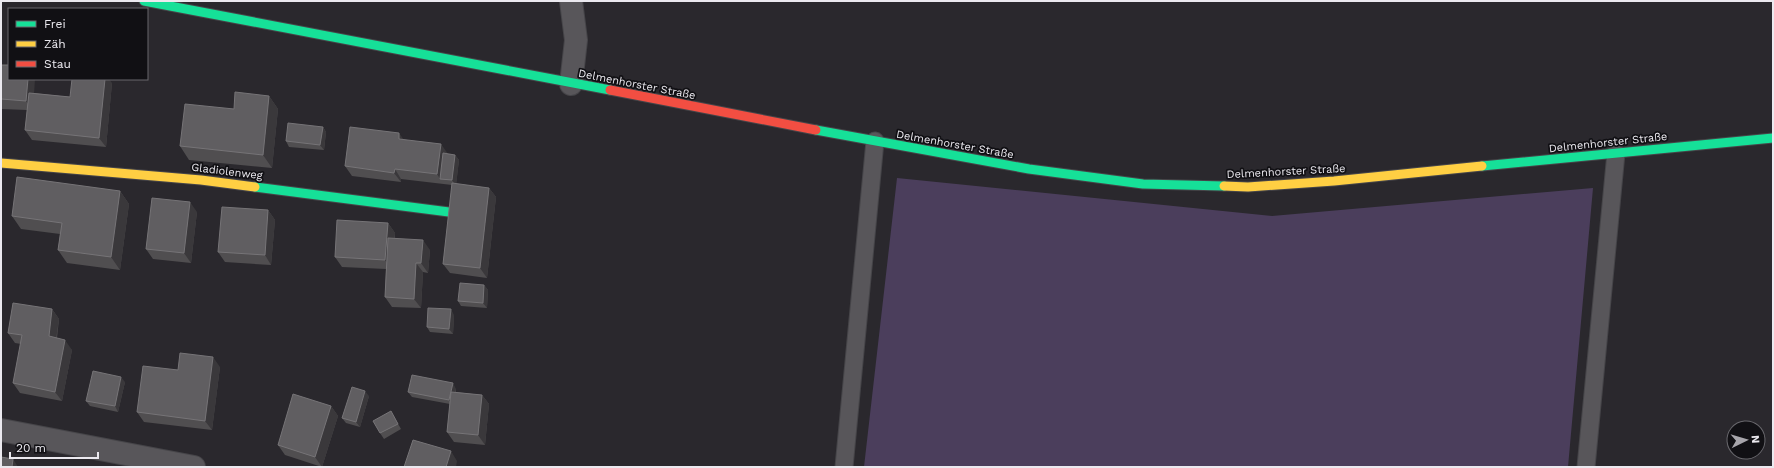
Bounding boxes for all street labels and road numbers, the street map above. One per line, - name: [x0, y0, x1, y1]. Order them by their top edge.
- street label: Delmenhorster Straße: [577, 67, 697, 102]
- street label: Delmenhorster Straße: [895, 128, 1015, 161]
- street label: Delmenhorster Straße: [1548, 130, 1668, 155]
- street label: Gladiolenweg: [191, 161, 263, 182]
- street label: Delmenhorster Straße: [1226, 162, 1346, 181]

